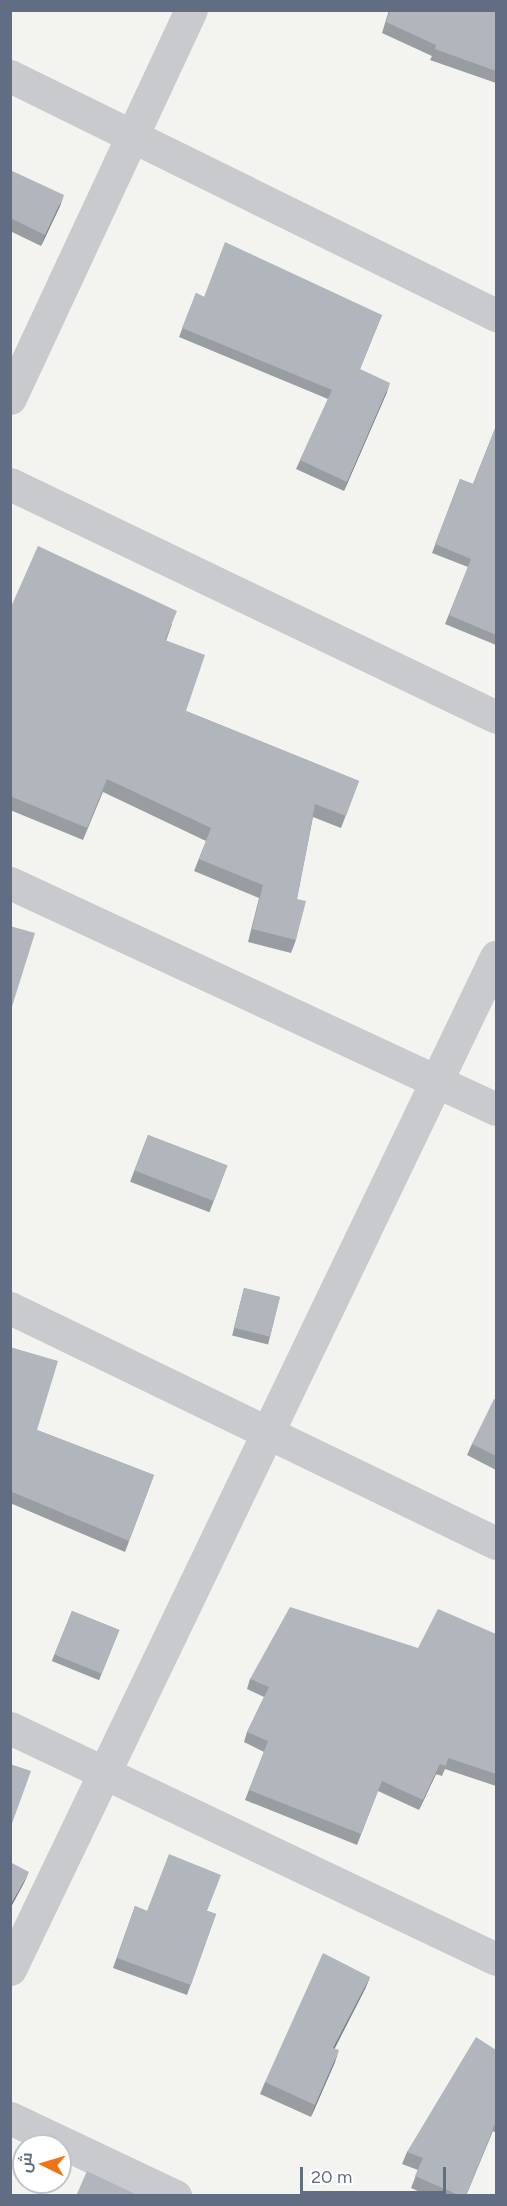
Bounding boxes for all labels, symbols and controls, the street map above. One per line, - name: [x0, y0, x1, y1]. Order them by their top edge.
- north arrow: [12, 2134, 72, 2194]
- text: ش: [15, 2152, 36, 2174]
- scale bar: [303, 2155, 448, 2193]
- text: 20 m: [311, 2166, 352, 2188]

